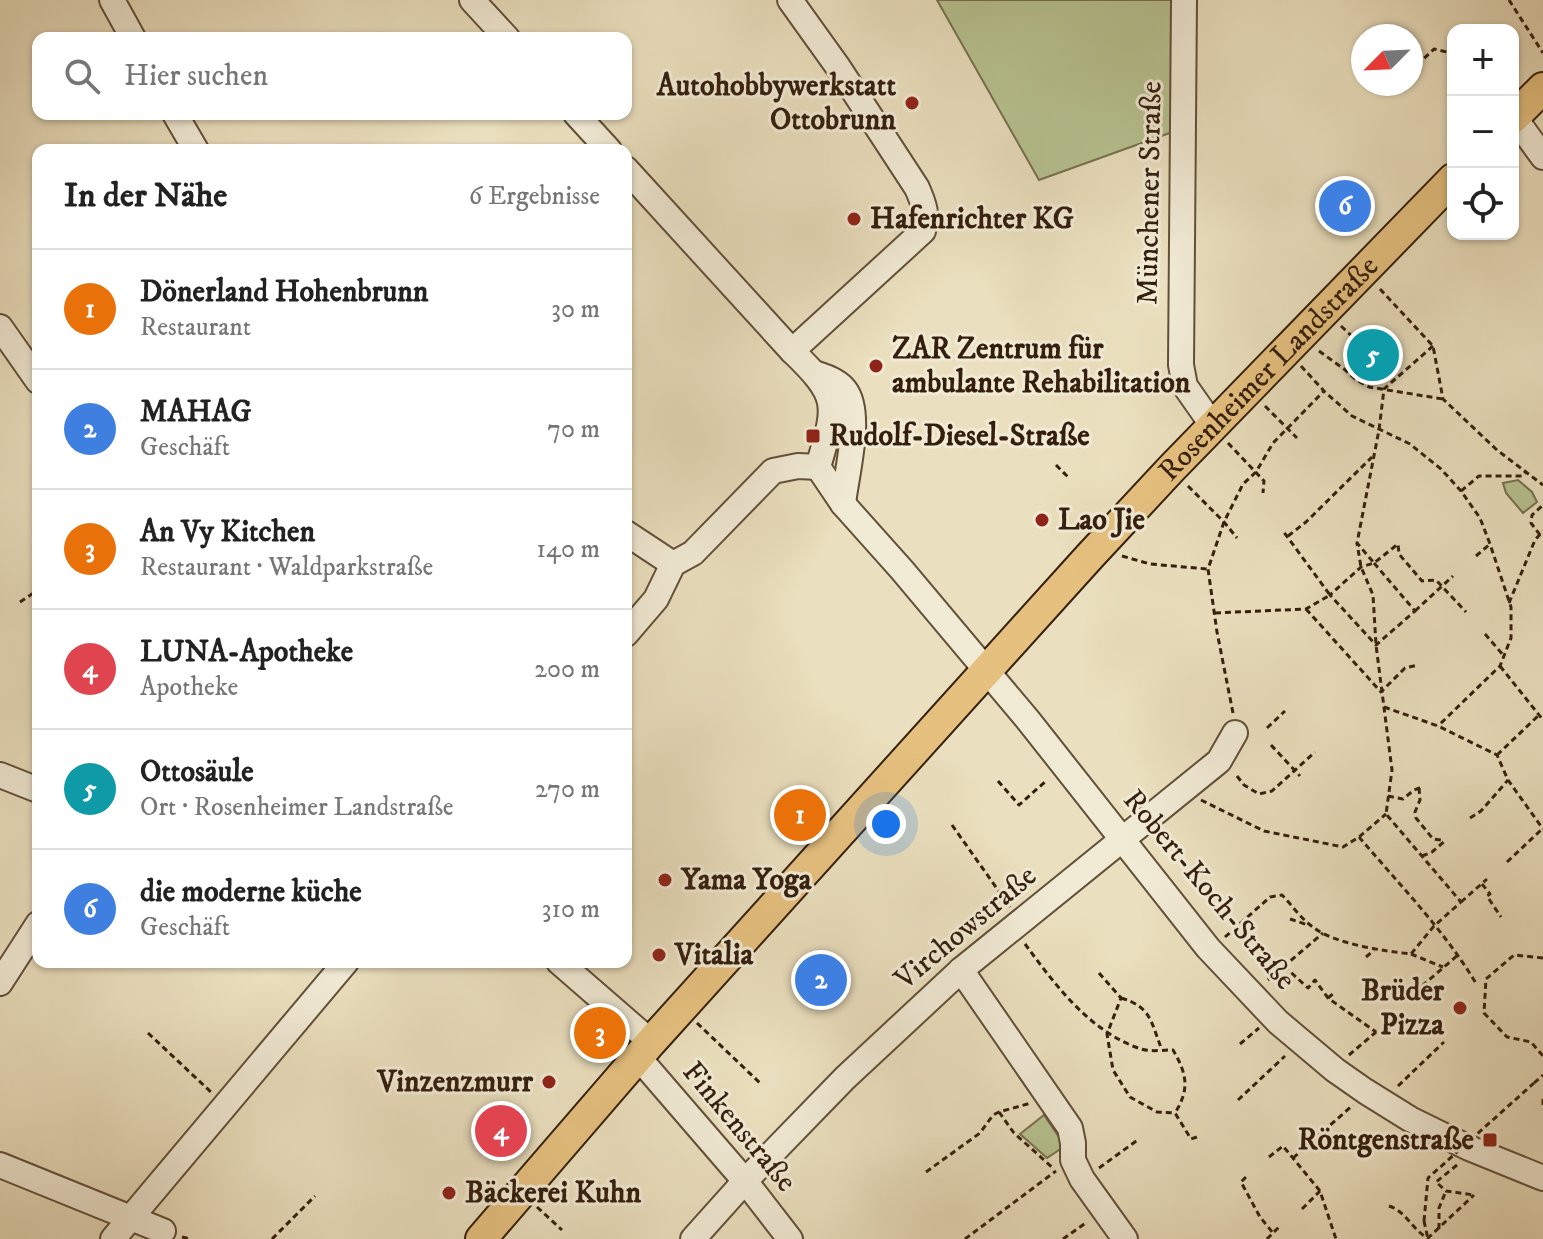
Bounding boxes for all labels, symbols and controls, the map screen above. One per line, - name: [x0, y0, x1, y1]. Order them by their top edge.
- north arrow: [1351, 24, 1423, 96]
- map controls: [1447, 24, 1519, 240]
- button: +: [1447, 24, 1519, 96]
- search box: [32, 32, 632, 120]
- icon: search: [60, 54, 104, 98]
- text: Hier suchen: [124, 58, 268, 95]
- place label: Autohobbywerkstatt Ottobrunn: [656, 68, 896, 139]
- street label: Münchener Straße: [1130, 81, 1170, 305]
- marker: Autohobbywerkstatt Ottobrunn: [903, 94, 921, 112]
- button: −: [1447, 96, 1519, 168]
- button: locate: [1447, 168, 1519, 240]
- text: In der Nähe: [64, 175, 227, 217]
- pin: 6: [1319, 176, 1371, 236]
- text: 6 Ergebnisse: [469, 180, 600, 213]
- place label: Hafenrichter KG: [870, 201, 1074, 238]
- marker: Hafenrichter KG: [845, 210, 863, 228]
- street label: Rosenheimer Landstraße: [1151, 248, 1386, 489]
- text: Dönerland Hohenbrunn: [140, 274, 429, 311]
- text: 1: [85, 293, 95, 326]
- text: 30 m: [551, 293, 600, 326]
- text: Restaurant: [140, 311, 251, 344]
- pin: 5: [1347, 325, 1399, 385]
- place label: ZAR Zentrum für ambulante Rehabilitation: [892, 331, 1191, 402]
- marker: ZAR Zentrum für ambulante Rehabilitation: [867, 357, 885, 375]
- text: MAHAG: [140, 394, 252, 431]
- text: 2: [84, 413, 96, 446]
- text: 70 m: [547, 413, 600, 446]
- place label: Rudolf-Diesel-Straße: [829, 418, 1090, 455]
- marker: Rudolf-Diesel-Straße: [804, 427, 822, 445]
- text: Geschäft: [140, 431, 230, 464]
- place label: Lao Jie: [1058, 502, 1145, 539]
- marker: Lao Jie: [1033, 511, 1051, 529]
- text: An Vy Kitchen: [140, 514, 315, 551]
- text: 3: [85, 533, 95, 566]
- text: 140 m: [536, 533, 600, 566]
- text: Restaurant · Waldparkstraße: [140, 551, 433, 584]
- text: LUNA-Apotheke: [140, 634, 353, 671]
- text: 4: [83, 653, 97, 686]
- text: 200 m: [534, 653, 600, 686]
- text: Apotheke: [140, 671, 238, 704]
- text: Ottosäule: [140, 754, 254, 791]
- text: 5: [84, 773, 96, 806]
- text: 270 m: [535, 773, 600, 806]
- street label: Robert-Koch-Straße: [1115, 782, 1303, 998]
- pin: 1: [774, 785, 826, 845]
- text: Ort · Rosenheimer Landstraße: [140, 791, 454, 824]
- your location: [866, 804, 906, 844]
- street label: Virchowstraße: [887, 858, 1045, 999]
- place label: Yama Yoga: [680, 862, 813, 899]
- marker: Yama Yoga: [656, 871, 674, 889]
- text: die moderne küche: [140, 874, 362, 911]
- text: 6: [83, 893, 97, 926]
- text: 310 m: [542, 893, 600, 926]
- text: Geschäft: [140, 911, 230, 944]
- place label: Vitalia: [674, 937, 754, 974]
- marker: Vitalia: [650, 946, 668, 964]
- pin: 2: [795, 950, 847, 1010]
- place label: Brüder Pizza: [1361, 973, 1445, 1044]
- marker: Brüder Pizza: [1451, 999, 1469, 1017]
- pin: 3: [574, 1003, 626, 1063]
- street label: Finkenstraße: [674, 1054, 804, 1200]
- place label: Vinzenzmurr: [377, 1064, 534, 1101]
- marker: Vinzenzmurr: [540, 1073, 558, 1091]
- pin: 4: [475, 1101, 527, 1161]
- place label: Röntgenstraße: [1298, 1122, 1475, 1159]
- marker: Röntgenstraße: [1481, 1131, 1499, 1149]
- place label: Bäckerei Kuhn: [465, 1175, 641, 1212]
- marker: Bäckerei Kuhn: [440, 1184, 458, 1202]

